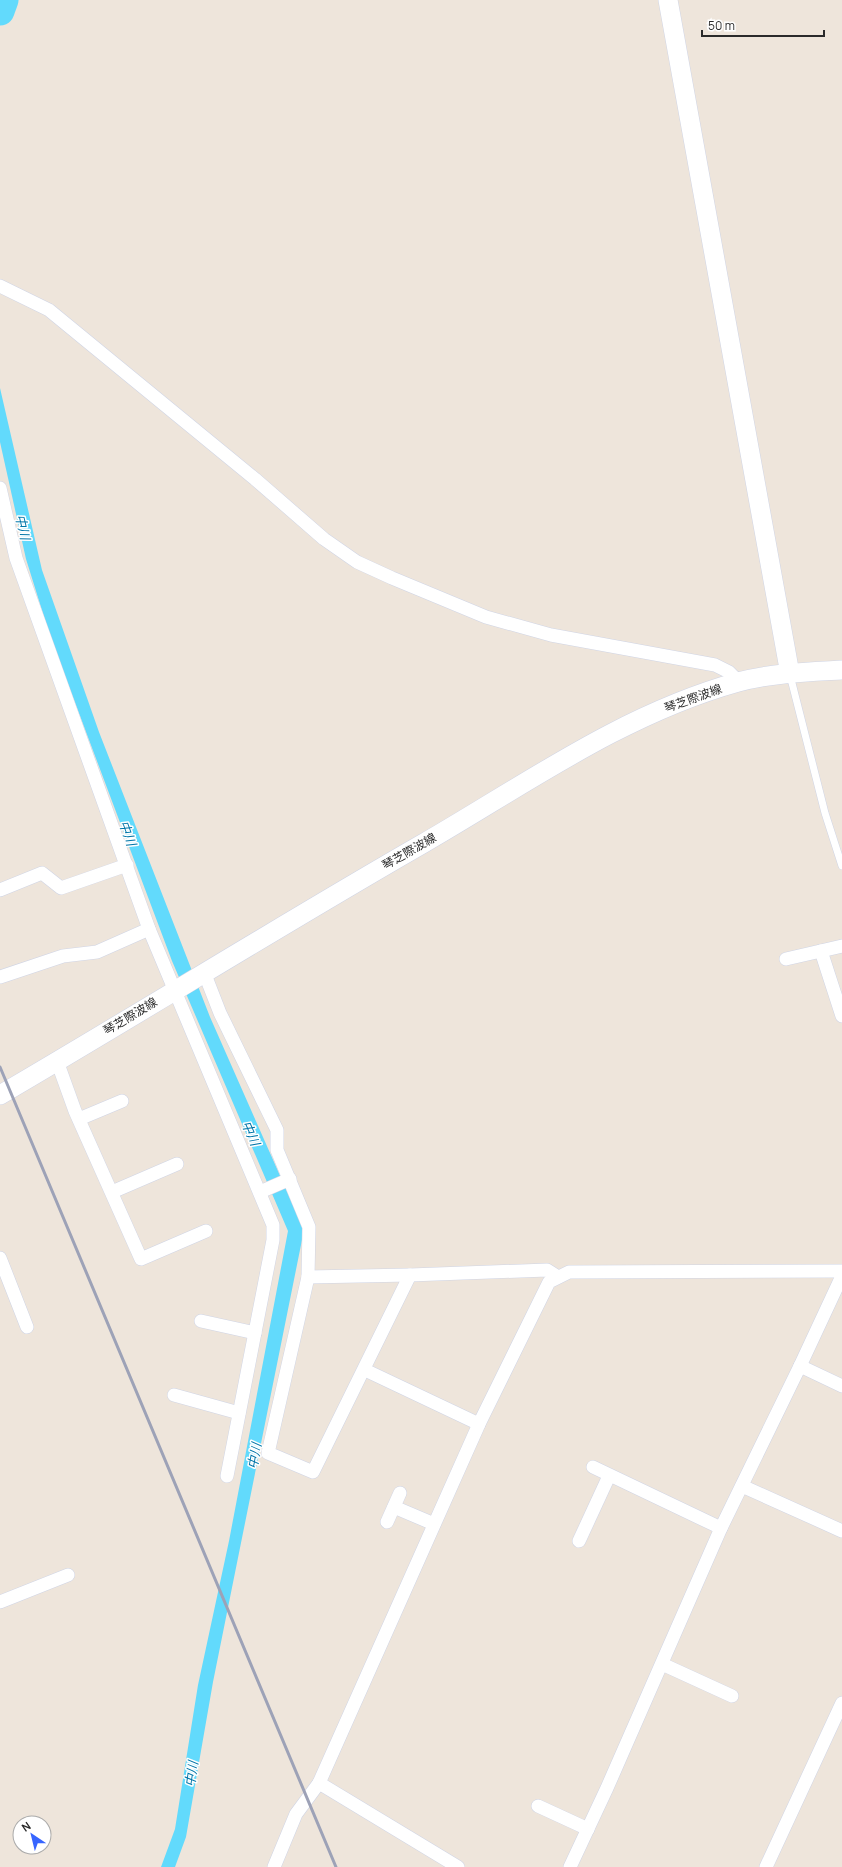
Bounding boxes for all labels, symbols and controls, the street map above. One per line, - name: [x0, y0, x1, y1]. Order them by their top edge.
- scale bar: [702, 12, 824, 38]
- text: 50 m: [708, 17, 735, 34]
- water label: 中川: [11, 512, 35, 544]
- street label: 琴芝際波線: [662, 680, 724, 716]
- water label: 中川: [115, 818, 142, 850]
- street label: 琴芝際波線: [379, 829, 439, 873]
- street label: 琴芝際波線: [100, 993, 160, 1039]
- water label: 中川: [237, 1117, 265, 1150]
- water label: 中川: [243, 1440, 265, 1470]
- water label: 中川: [180, 1758, 202, 1788]
- north arrow: [12, 1815, 52, 1855]
- text: N: [18, 1818, 34, 1835]

